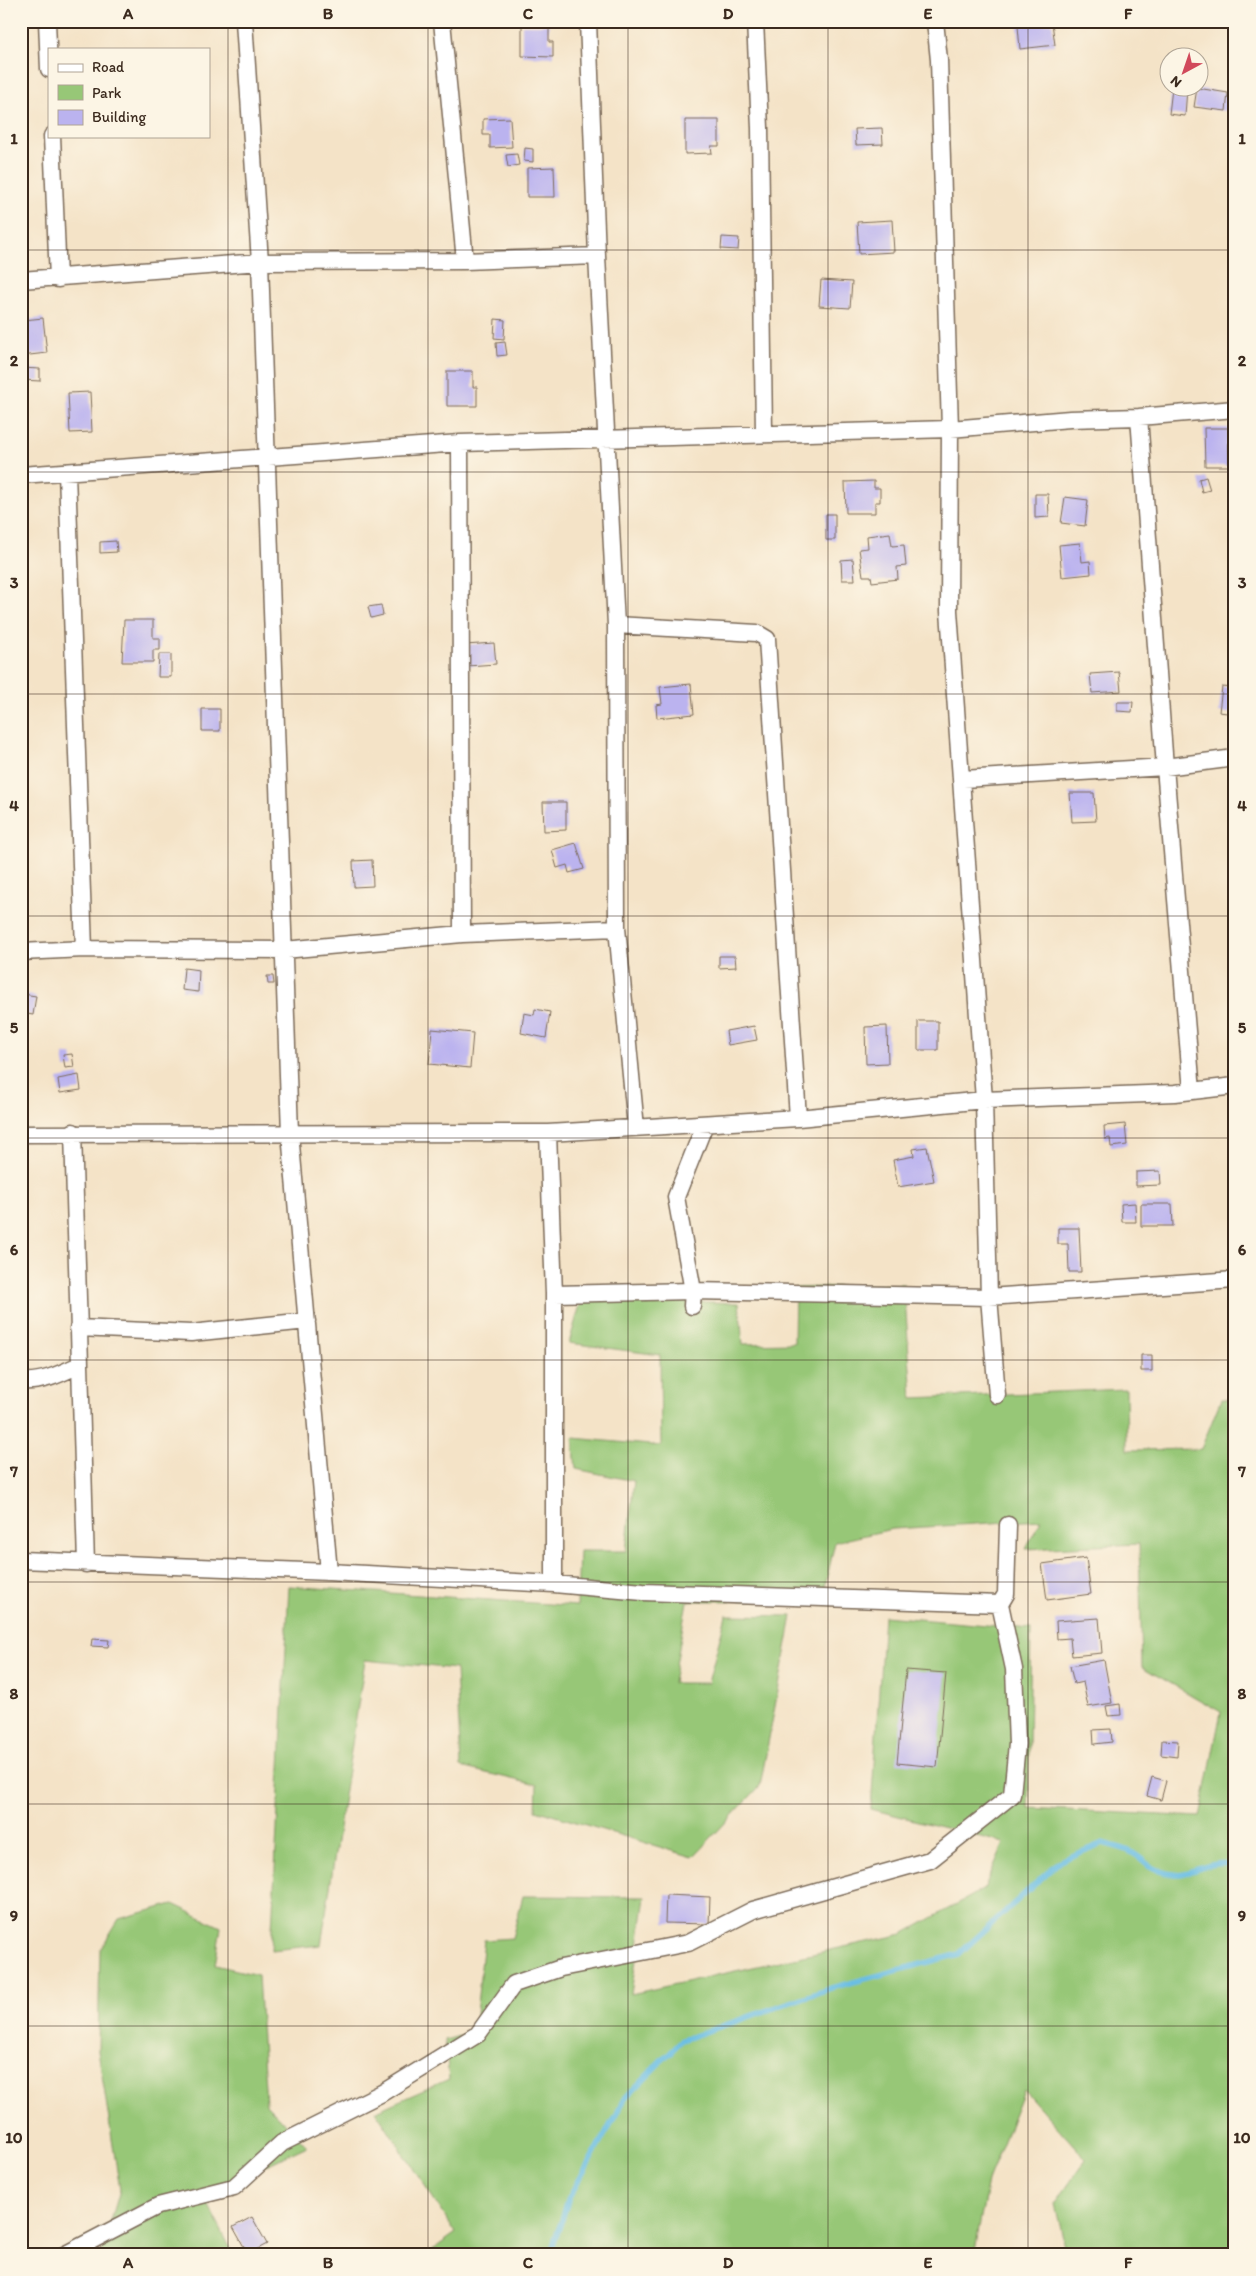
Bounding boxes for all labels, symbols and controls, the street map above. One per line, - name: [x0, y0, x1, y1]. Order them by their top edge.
- text: A: [122, 4, 134, 23]
- text: B: [323, 4, 334, 23]
- text: C: [523, 4, 534, 23]
- text: D: [723, 4, 734, 23]
- text: E: [924, 4, 933, 23]
- text: F: [1124, 4, 1133, 23]
- legend: [48, 48, 210, 138]
- north arrow: [1158, 48, 1208, 98]
- text: Road: [92, 58, 125, 76]
- text: N: [1167, 72, 1185, 91]
- text: Park: [92, 84, 122, 102]
- text: Building: [92, 108, 146, 126]
- text: 1: [10, 129, 18, 148]
- text: 1: [1238, 129, 1246, 148]
- text: 2: [10, 351, 19, 370]
- text: 2: [1238, 351, 1247, 370]
- text: 3: [10, 573, 19, 592]
- text: 3: [1238, 573, 1247, 592]
- text: 4: [9, 796, 19, 815]
- text: 4: [1237, 796, 1247, 815]
- text: 5: [10, 1018, 19, 1037]
- text: 5: [1238, 1018, 1247, 1037]
- text: 6: [10, 1240, 19, 1259]
- text: 6: [1238, 1240, 1247, 1259]
- text: 7: [9, 1462, 18, 1481]
- text: 7: [1237, 1462, 1246, 1481]
- text: 8: [10, 1684, 19, 1703]
- text: 8: [1238, 1684, 1247, 1703]
- text: 9: [10, 1906, 18, 1925]
- text: 9: [1238, 1906, 1246, 1925]
- text: 10: [5, 2128, 23, 2147]
- text: 10: [1233, 2128, 1251, 2147]
- text: A: [122, 2253, 134, 2272]
- text: B: [323, 2253, 334, 2272]
- text: C: [523, 2253, 534, 2272]
- text: D: [723, 2253, 734, 2272]
- text: E: [924, 2253, 933, 2272]
- text: F: [1124, 2253, 1133, 2272]

